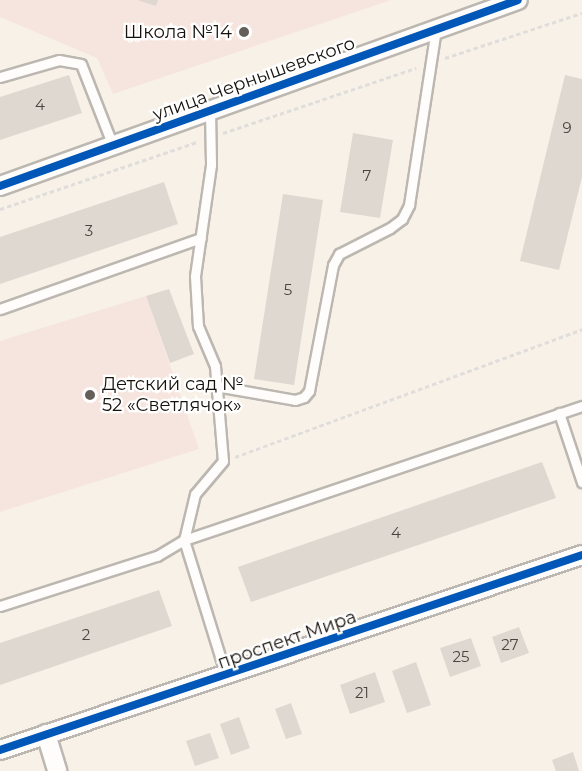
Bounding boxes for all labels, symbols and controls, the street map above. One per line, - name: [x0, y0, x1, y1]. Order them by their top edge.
- place label: Школа №14: [124, 21, 232, 43]
- marker: Школа №14: [237, 25, 251, 39]
- street label: улица Чернышевского: [150, 32, 358, 126]
- house number: 4: [35, 96, 45, 114]
- house number: 9: [562, 119, 572, 137]
- house number: 7: [363, 167, 371, 185]
- house number: 3: [85, 222, 93, 240]
- house number: 5: [284, 281, 292, 299]
- place label: Детский сад № 52 «Светлячок»: [102, 374, 244, 416]
- marker: Детский сад № 52 «Светлячок»: [83, 388, 97, 402]
- house number: 4: [391, 524, 401, 542]
- street label: проспект Мира: [215, 606, 359, 674]
- house number: 2: [82, 626, 90, 644]
- house number: 27: [501, 636, 519, 654]
- house number: 25: [452, 648, 470, 666]
- house number: 21: [355, 684, 369, 702]

